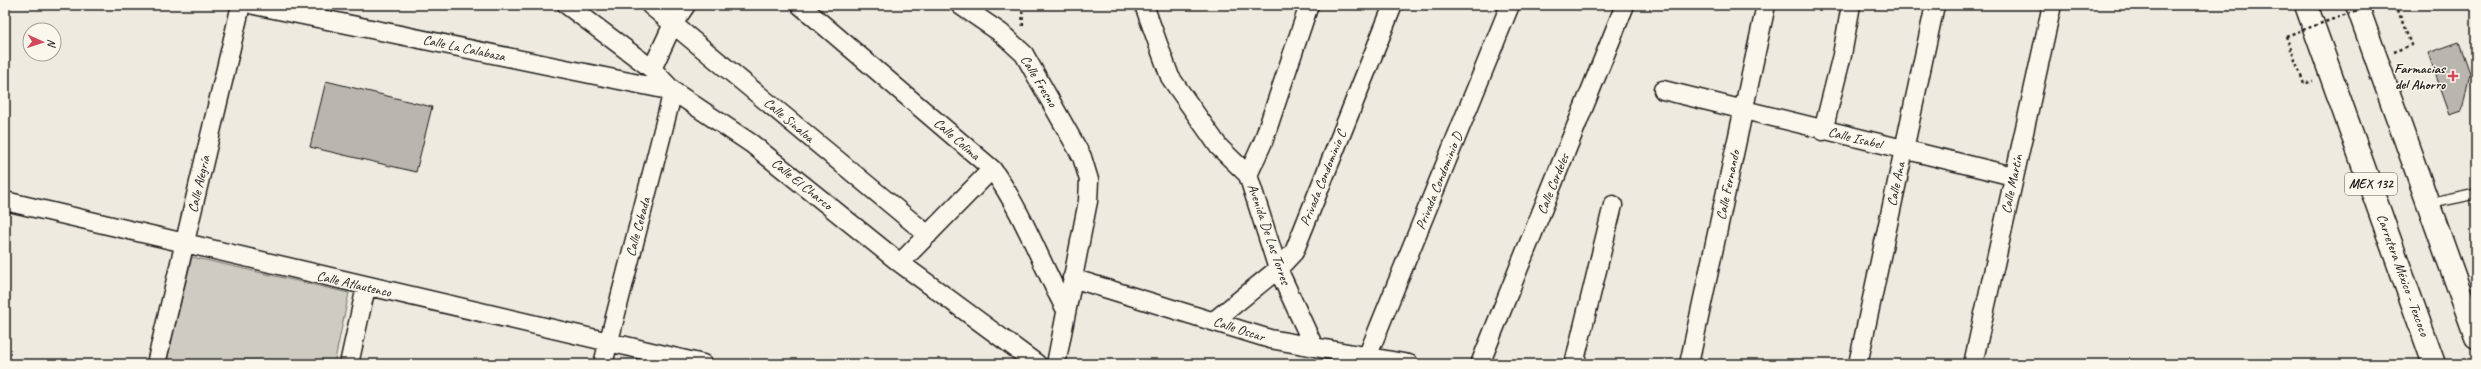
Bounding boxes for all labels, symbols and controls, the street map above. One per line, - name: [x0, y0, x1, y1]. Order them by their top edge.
- north arrow: [22, 22, 62, 62]
- street label: Calle La Calabaza: [421, 31, 508, 65]
- text: N: [45, 39, 59, 48]
- street label: Calle Fresno: [1017, 52, 1062, 111]
- place label: Farmacias del Ahorro: [2394, 60, 2447, 93]
- marker: Farmacias del Ahorro: [2448, 71, 2458, 81]
- street label: Calle Sinaloa: [760, 94, 819, 147]
- street label: Calle Colima: [930, 114, 985, 165]
- street label: Calle Isabel: [1826, 123, 1886, 153]
- street label: Privada Condominio C: [1296, 126, 1350, 228]
- street label: Privada Condominio D: [1412, 128, 1467, 232]
- street label: Calle Fernando: [1712, 147, 1744, 221]
- street label: Calle Cordeles: [1533, 150, 1573, 217]
- street label: Calle Martín: [1997, 152, 2027, 215]
- street label: Calle Alegría: [184, 153, 214, 214]
- street label: Calle El Charco: [768, 154, 837, 215]
- street label: Calle Ana: [1883, 159, 1909, 208]
- road number: MEX 132: [2345, 173, 2397, 195]
- street label: Avenida De Las Torres: [1244, 181, 1295, 288]
- street label: Calle Cebada: [622, 194, 654, 258]
- street label: Carretera México - Texcoco: [2373, 212, 2433, 339]
- street label: Calle Atlautenco: [315, 267, 394, 301]
- street label: Calle Oscar: [1211, 313, 1268, 346]

